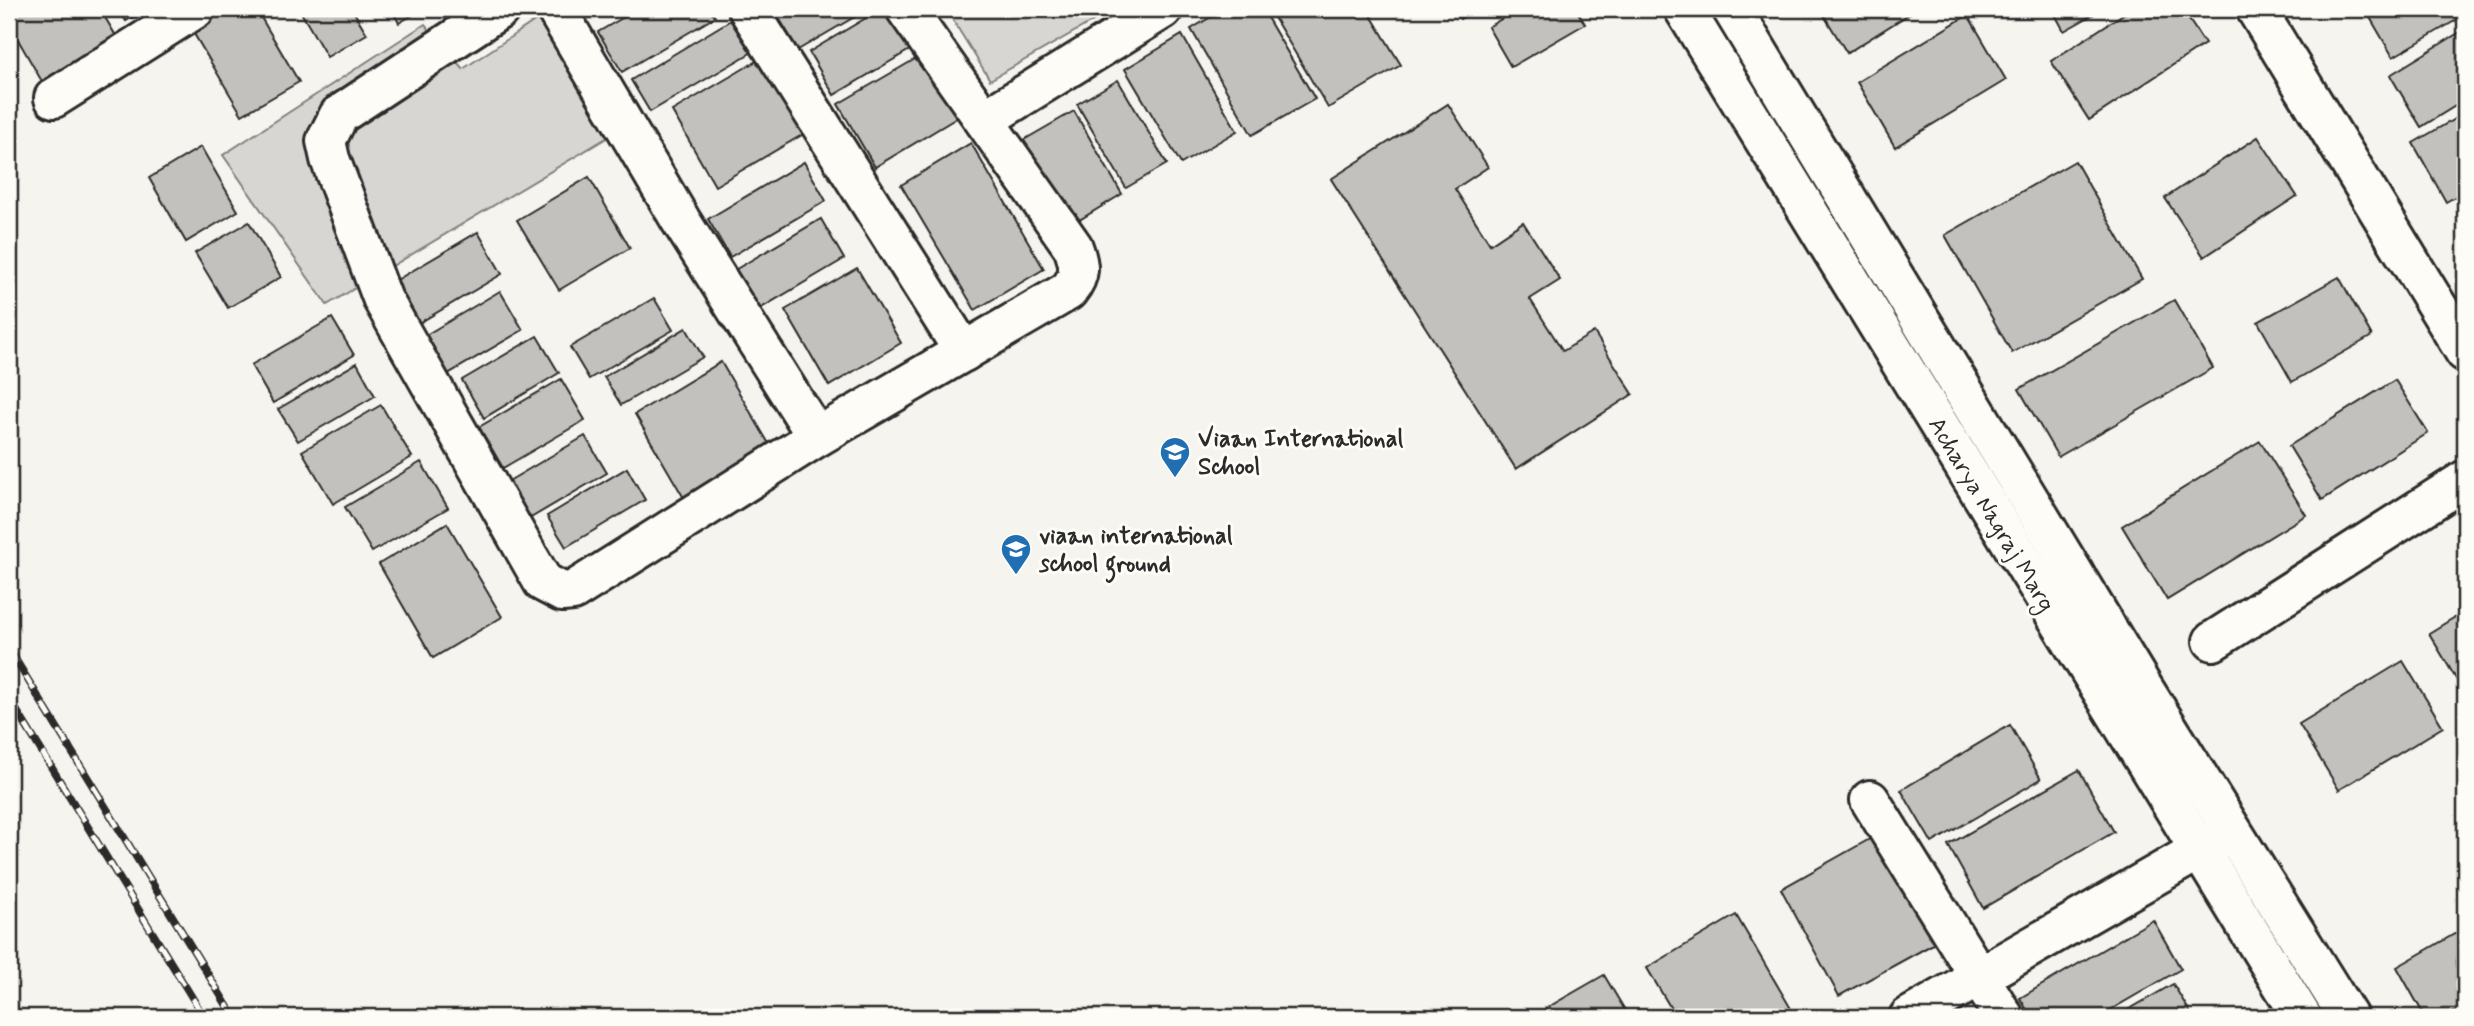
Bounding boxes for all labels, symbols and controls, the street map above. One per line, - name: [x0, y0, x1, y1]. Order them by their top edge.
- street label: Acharya Nagraj Marg: [1919, 412, 2061, 619]
- place label: Viaan International School: [1198, 424, 1403, 483]
- school or university icon: Viaan International School: [1158, 435, 1192, 479]
- place label: viaan international school ground: [1038, 521, 1233, 583]
- school or university icon: viaan international school ground: [999, 532, 1033, 576]

